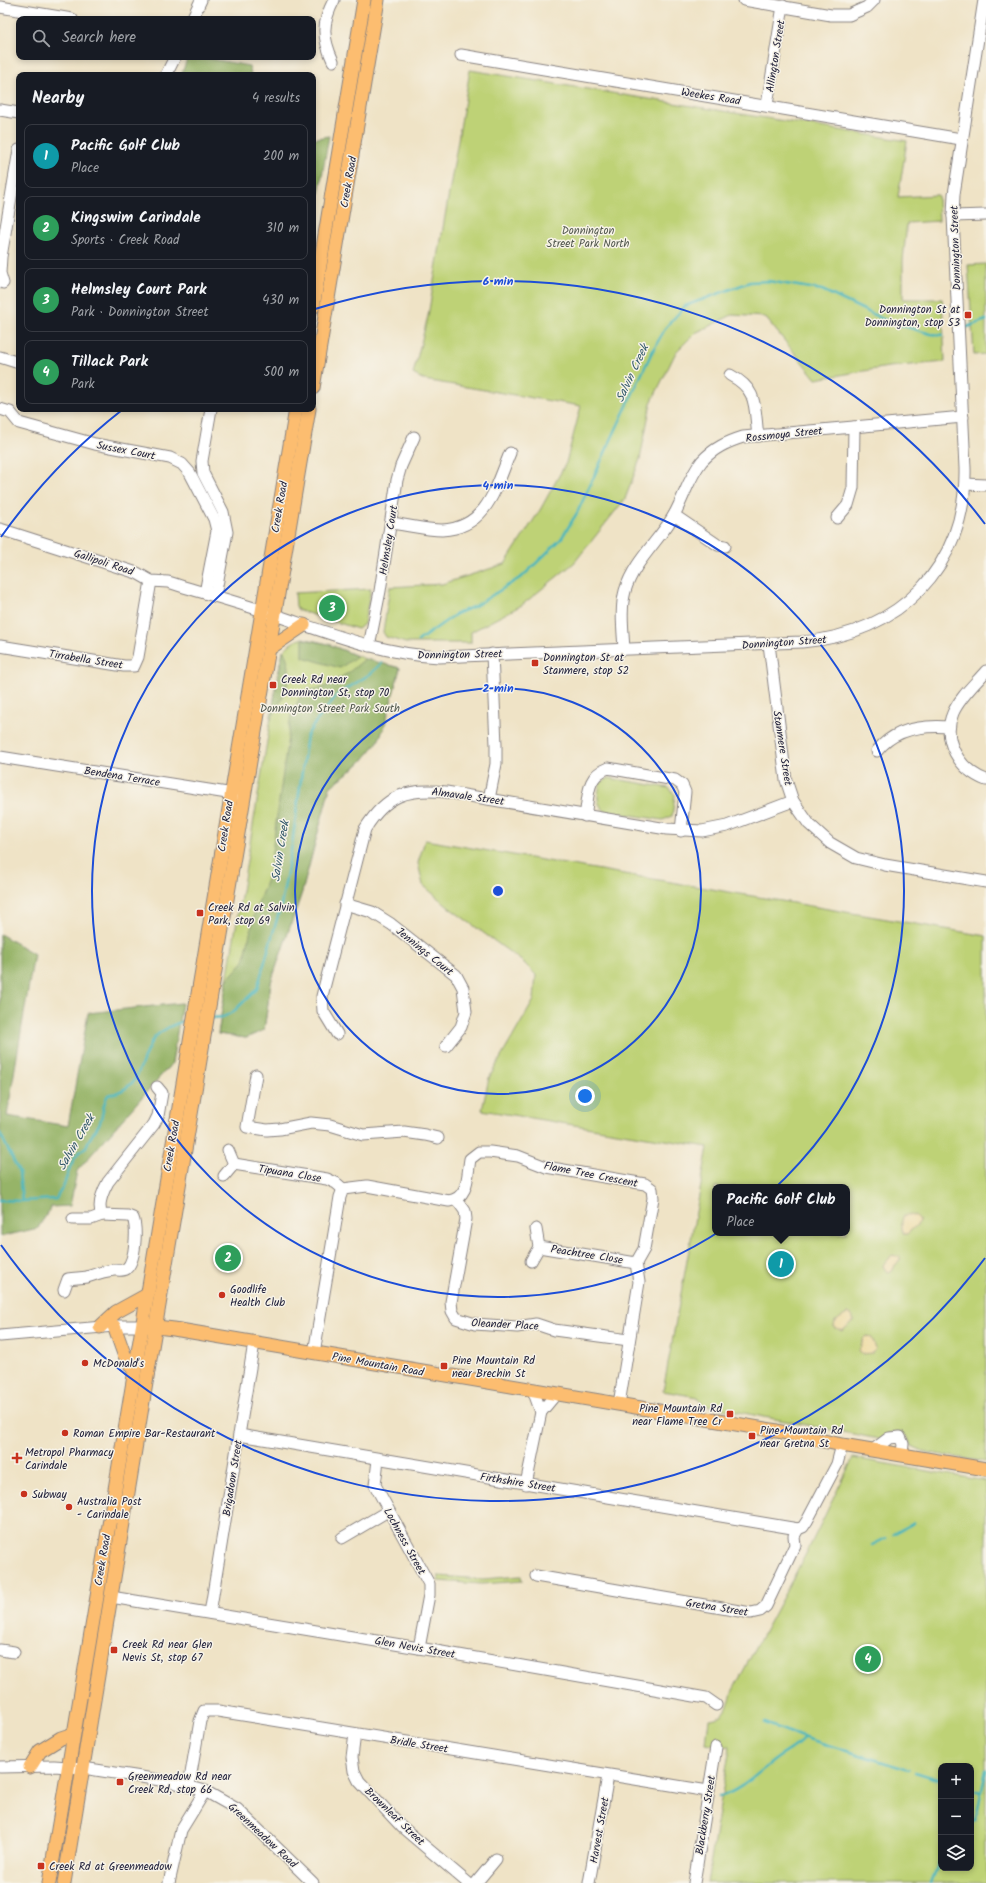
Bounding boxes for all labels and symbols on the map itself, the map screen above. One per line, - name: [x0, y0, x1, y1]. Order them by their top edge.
- street label: Allington Street: [761, 18, 791, 94]
- street label: Weekes Road: [680, 83, 742, 111]
- street label: Creek Road: [336, 155, 362, 209]
- street label: Donnington Street: [945, 204, 966, 291]
- park label: Donnington Street Park North: [547, 222, 630, 253]
- text: 6 min: [483, 272, 514, 291]
- place label: Donnington St at Donnington, stop 53: [865, 301, 961, 332]
- marker: Donnington St at Donnington, stop 53: [963, 310, 973, 320]
- water label: Salvin Creek: [611, 339, 655, 405]
- street label: Rossmoya Street: [745, 422, 824, 448]
- street label: Sussex Court: [95, 436, 157, 466]
- text: 4 min: [483, 476, 514, 495]
- street label: Creek Road: [267, 480, 293, 534]
- street label: Helmsley Court: [375, 503, 404, 576]
- street label: Gallipoli Road: [71, 545, 136, 581]
- pin: 3: [319, 593, 345, 623]
- street label: Donnington Street: [741, 631, 828, 655]
- street label: Tirrabella Street: [48, 645, 125, 675]
- street label: Donnington Street: [417, 645, 503, 665]
- place label: Donnington St at Stanmere, stop 52: [543, 649, 629, 680]
- marker: Donnington St at Stanmere, stop 52: [530, 658, 540, 668]
- place label: Creek Rd near Donnington St, stop 70: [281, 671, 390, 702]
- text: 2 min: [482, 679, 514, 698]
- marker: Creek Rd near Donnington St, stop 70: [268, 680, 278, 690]
- park label: Donnington Street Park South: [260, 700, 400, 718]
- street label: Stanmere Street: [767, 709, 797, 788]
- street label: Bendena Terrace: [83, 762, 161, 792]
- street label: Almavale Street: [430, 783, 506, 811]
- street label: Creek Road: [213, 799, 239, 853]
- water label: Salvin Creek: [266, 817, 295, 883]
- centre of rings: [491, 884, 505, 898]
- place label: Creek Rd at Salvin Park, stop 69: [208, 899, 295, 930]
- marker: Creek Rd at Salvin Park, stop 69: [195, 908, 205, 918]
- street label: Jennings Court: [392, 923, 458, 981]
- your location: [575, 1086, 595, 1106]
- water label: Salvin Creek: [53, 1109, 101, 1174]
- street label: Creek Road: [159, 1119, 185, 1173]
- street label: Flame Tree Crescent: [542, 1157, 640, 1193]
- street label: Tipuana Close: [257, 1160, 323, 1188]
- street label: Peachtree Close: [549, 1240, 624, 1270]
- pin: 2: [215, 1243, 241, 1273]
- pin: 1: [768, 1249, 794, 1279]
- place label: Goodlife Health Club: [230, 1281, 285, 1312]
- marker: Goodlife Health Club: [217, 1290, 227, 1300]
- street label: Oleander Place: [471, 1314, 539, 1336]
- street label: Pine Mountain Road: [330, 1348, 426, 1382]
- place label: Pine Mountain Rd near Brechin St: [452, 1352, 535, 1383]
- place label: McDonald's: [93, 1355, 144, 1373]
- marker: McDonald's: [80, 1358, 90, 1368]
- marker: Pine Mountain Rd near Brechin St: [439, 1361, 449, 1371]
- place label: Pine Mountain Rd near Flame Tree Cr: [632, 1400, 723, 1431]
- marker: Pine Mountain Rd near Flame Tree Cr: [725, 1409, 735, 1419]
- place label: Pine Mountain Rd near Gretna St: [760, 1422, 843, 1453]
- place label: Roman Empire Bar-Restaurant: [73, 1425, 216, 1443]
- marker: Roman Empire Bar-Restaurant: [60, 1428, 70, 1438]
- marker: Pine Mountain Rd near Gretna St: [747, 1431, 757, 1441]
- street label: Brigadoon Street: [218, 1438, 248, 1518]
- place label: Metropol Pharmacy Carindale: [25, 1444, 114, 1475]
- marker: Metropol Pharmacy Carindale: [12, 1453, 22, 1463]
- street label: Firthshire Street: [479, 1468, 558, 1498]
- place label: Subway: [32, 1486, 67, 1504]
- marker: Subway: [19, 1489, 29, 1499]
- place label: Australia Post - Carindale: [77, 1493, 142, 1524]
- marker: Australia Post - Carindale: [64, 1502, 74, 1512]
- street label: Lochness Street: [378, 1505, 430, 1579]
- street label: Creek Road: [90, 1533, 116, 1587]
- street label: Gretna Street: [684, 1594, 750, 1622]
- street label: Glen Nevis Street: [373, 1632, 457, 1664]
- place label: Creek Rd near Glen Nevis St, stop 67: [122, 1636, 212, 1667]
- pin: 4: [855, 1644, 881, 1674]
- marker: Creek Rd near Glen Nevis St, stop 67: [109, 1645, 119, 1655]
- street label: Bridle Street: [388, 1732, 450, 1759]
- place label: Greenmeadow Rd near Creek Rd, stop 66: [128, 1768, 233, 1799]
- street label: Blackberry Street: [691, 1773, 721, 1856]
- marker: Greenmeadow Rd near Creek Rd, stop 66: [115, 1777, 125, 1787]
- street label: Brownleaf Street: [360, 1783, 429, 1851]
- street label: Harvest Street: [585, 1795, 615, 1865]
- street label: Greenmeadow Road: [224, 1799, 301, 1873]
- place label: Creek Rd at Greenmeadow: [49, 1858, 172, 1876]
- marker: Creek Rd at Greenmeadow: [36, 1861, 46, 1871]

